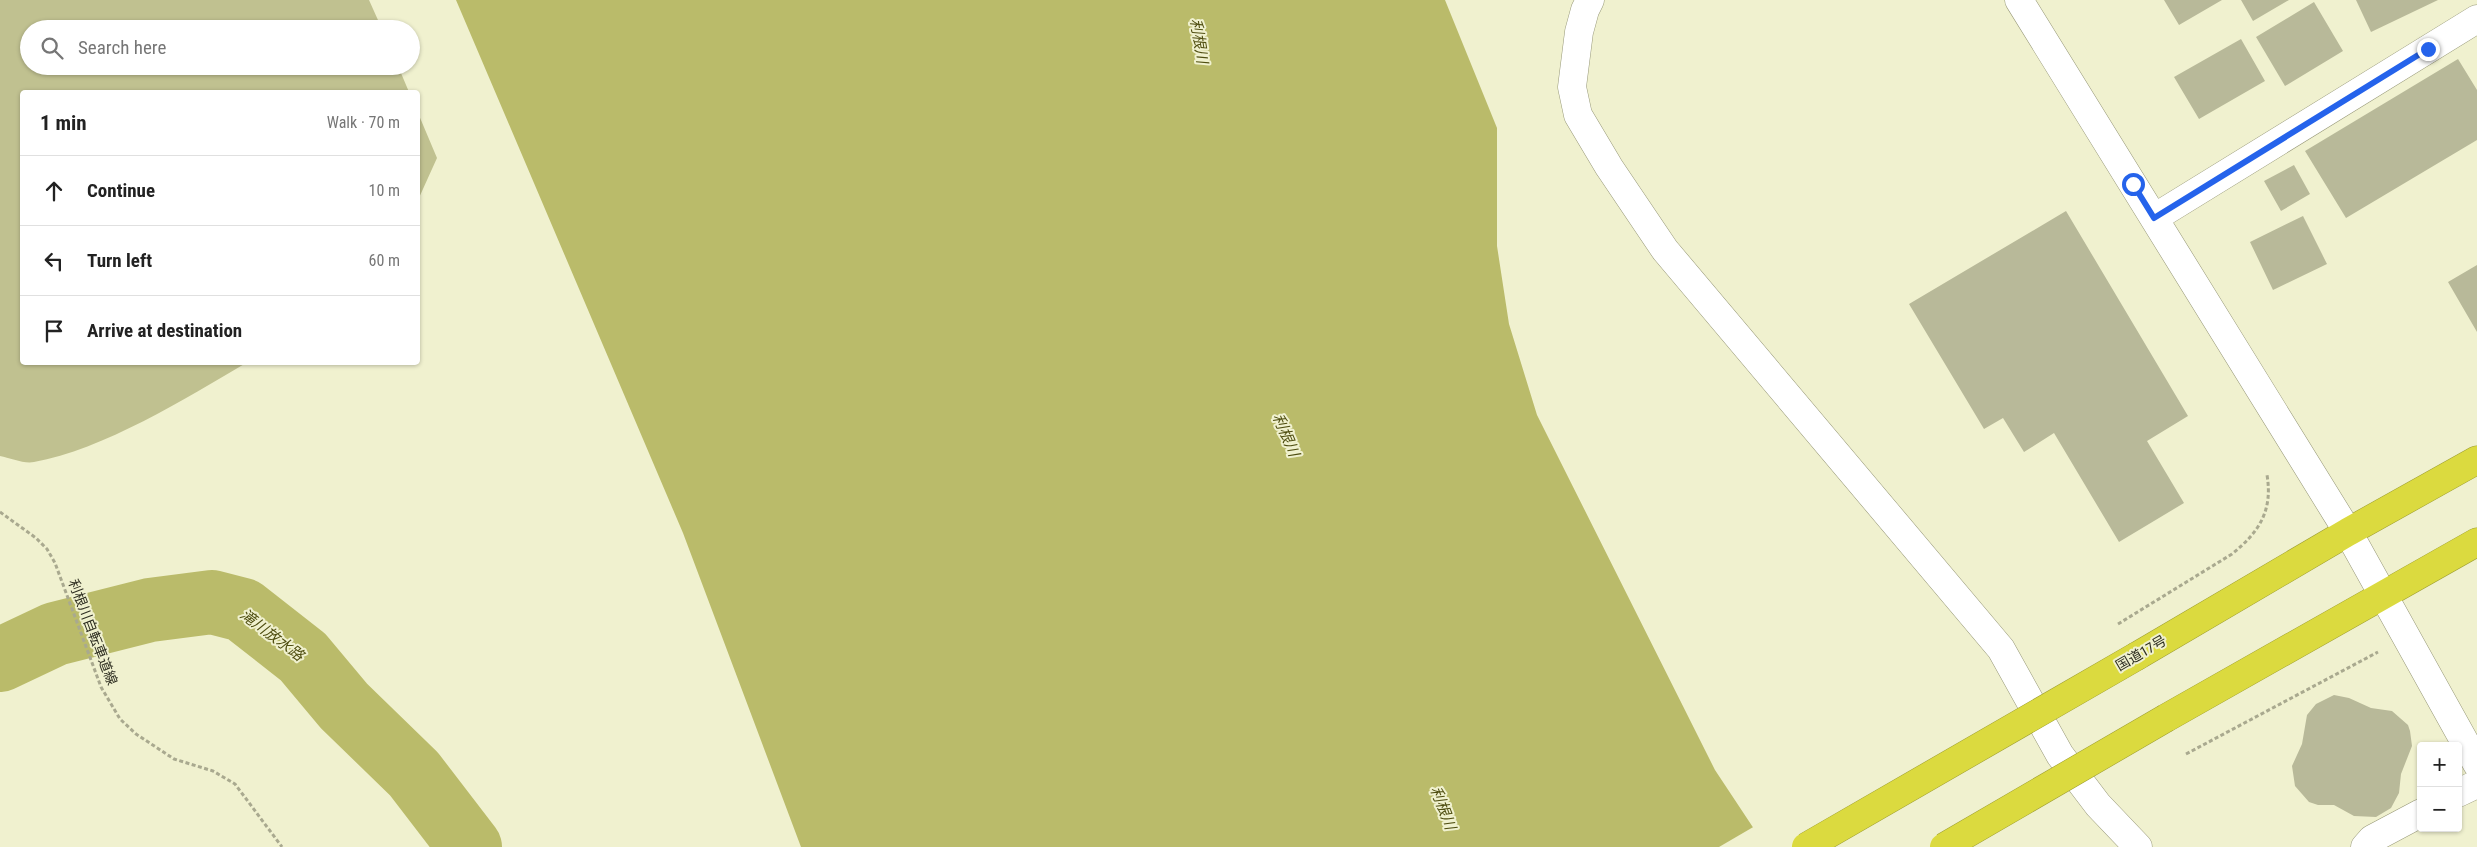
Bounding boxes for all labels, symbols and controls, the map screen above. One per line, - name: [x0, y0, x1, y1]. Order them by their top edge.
- water label: 利根川: [1187, 17, 1212, 67]
- search box: [20, 20, 420, 75]
- icon: search: [38, 34, 66, 62]
- text: Search here: [78, 36, 166, 59]
- route end: [2417, 38, 2440, 61]
- text: 1 min: [40, 111, 87, 135]
- text: Walk · 70 m: [327, 113, 400, 132]
- route start: [2122, 173, 2145, 196]
- icon: ahead: [40, 177, 68, 205]
- text: Continue: [87, 179, 155, 202]
- text: 10 m: [368, 181, 400, 200]
- icon: left: [40, 247, 68, 275]
- text: Turn left: [87, 249, 152, 272]
- text: 60 m: [368, 251, 400, 270]
- icon: arrive: [40, 317, 68, 345]
- text: Arrive at destination: [87, 319, 242, 342]
- water label: 利根川: [1269, 411, 1304, 461]
- street label: 利根川自転車道線: [65, 577, 121, 687]
- water label: 滝川放水路: [237, 605, 309, 666]
- street label: 国道17号: [2113, 632, 2169, 674]
- map controls: [2417, 742, 2462, 832]
- button: +: [2417, 742, 2462, 787]
- water label: 利根川: [1427, 784, 1460, 834]
- button: −: [2417, 787, 2462, 832]

